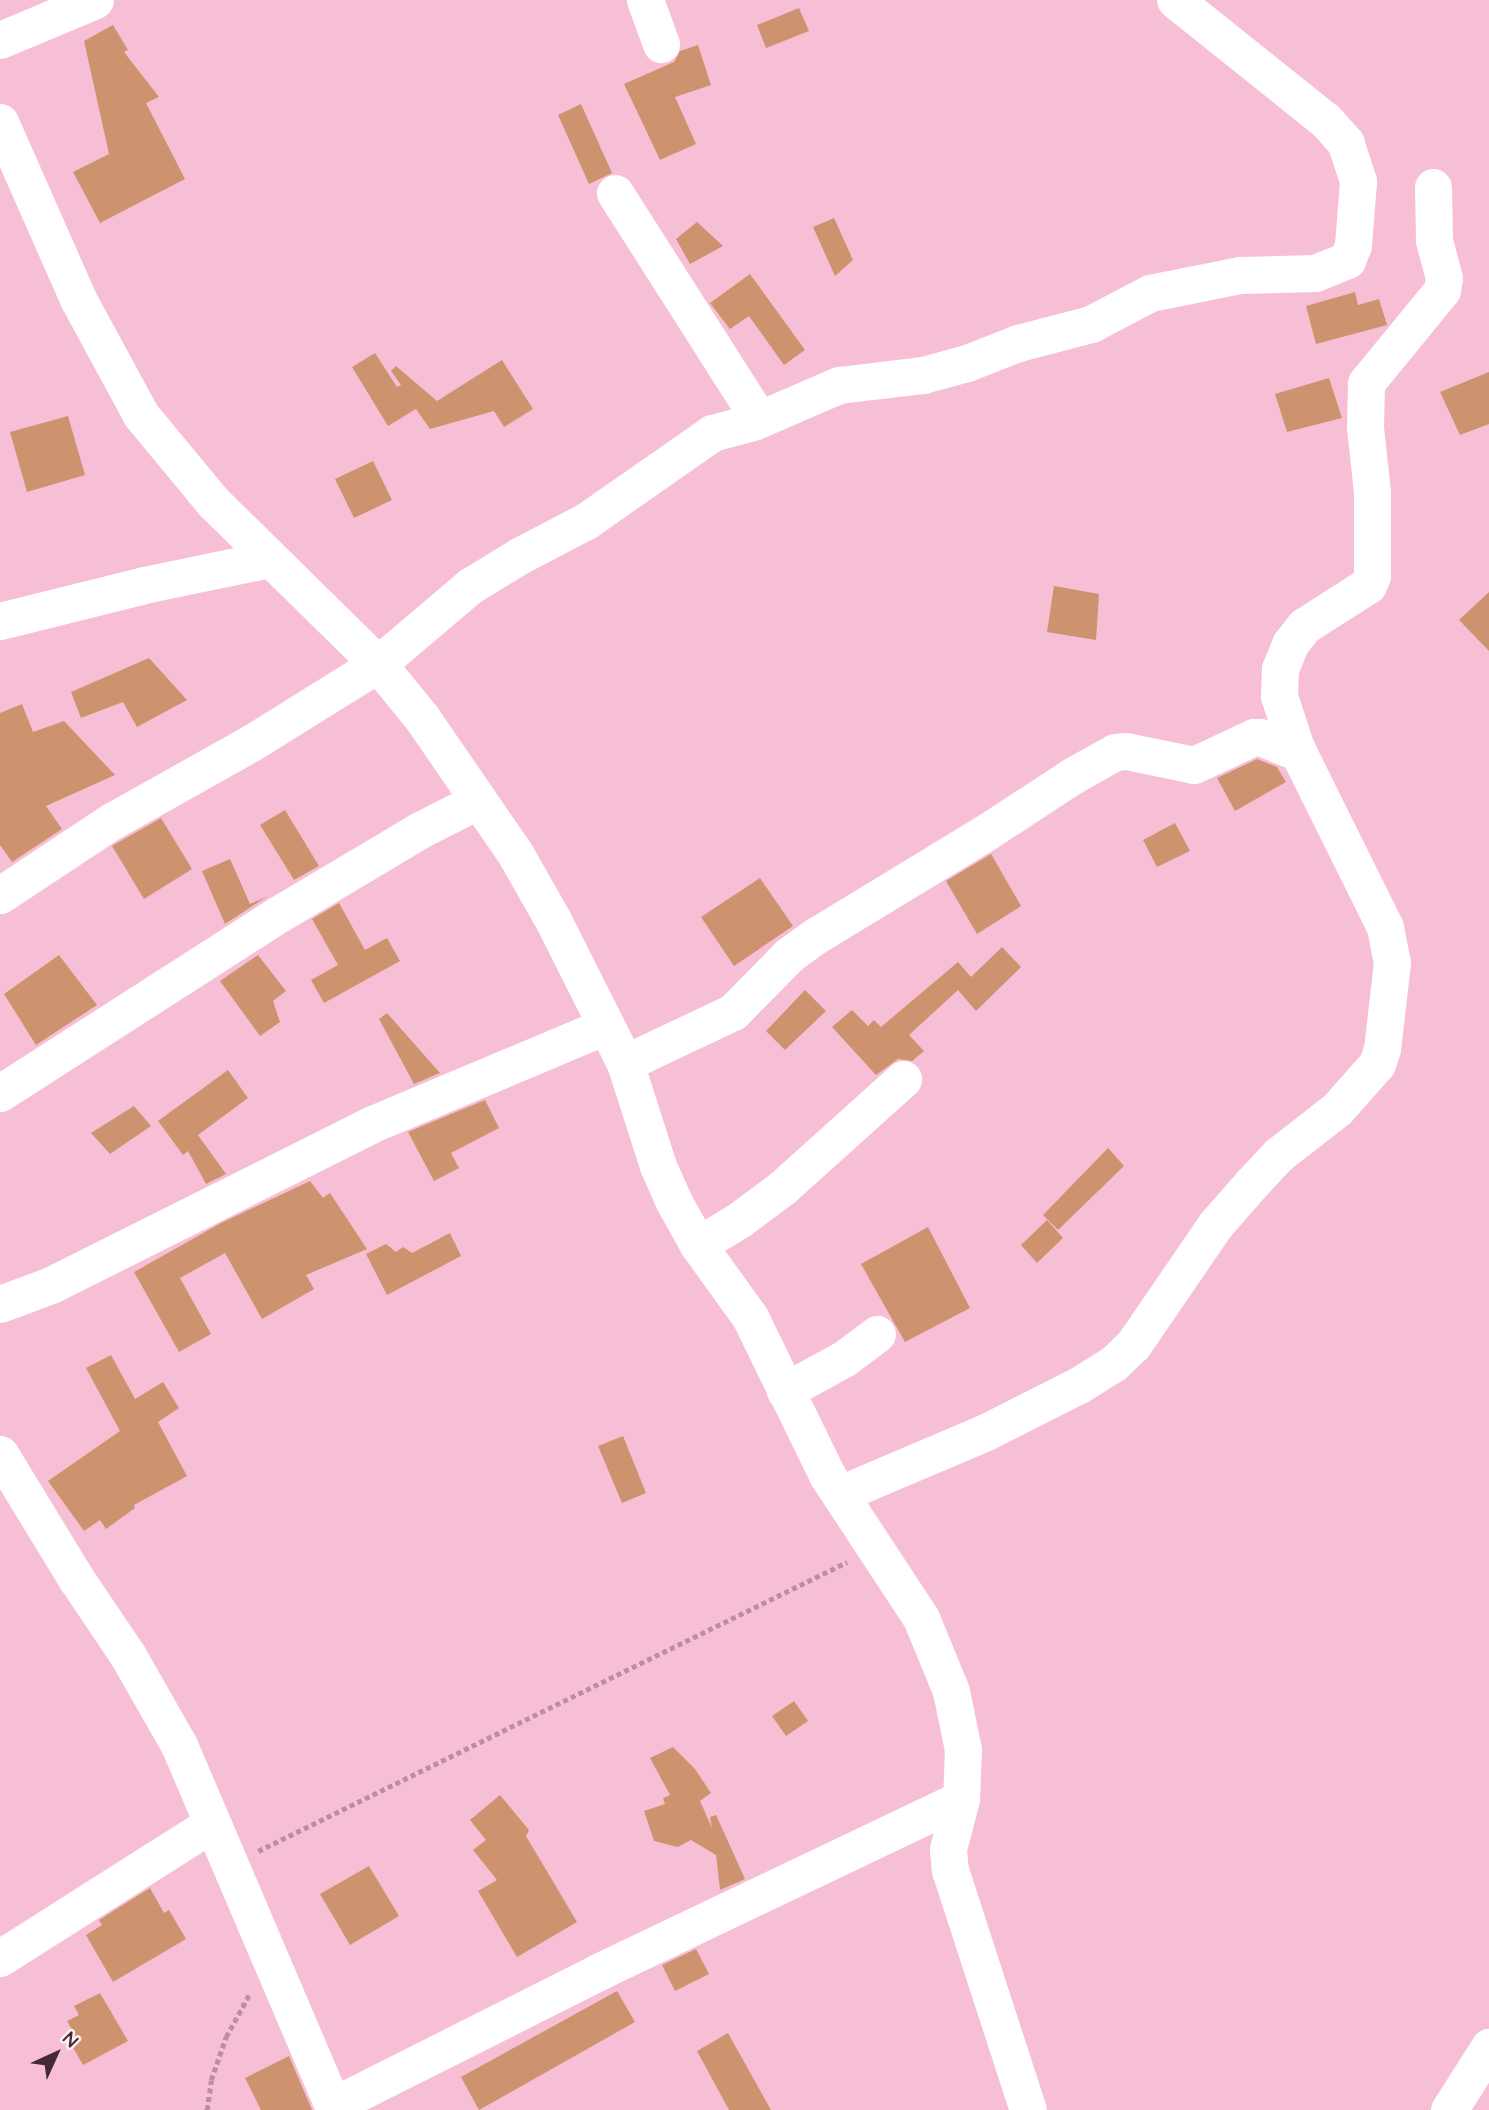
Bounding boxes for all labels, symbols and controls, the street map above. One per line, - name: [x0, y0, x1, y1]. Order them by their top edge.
- north arrow: [21, 2019, 91, 2089]
- text: N: [57, 2026, 84, 2053]

